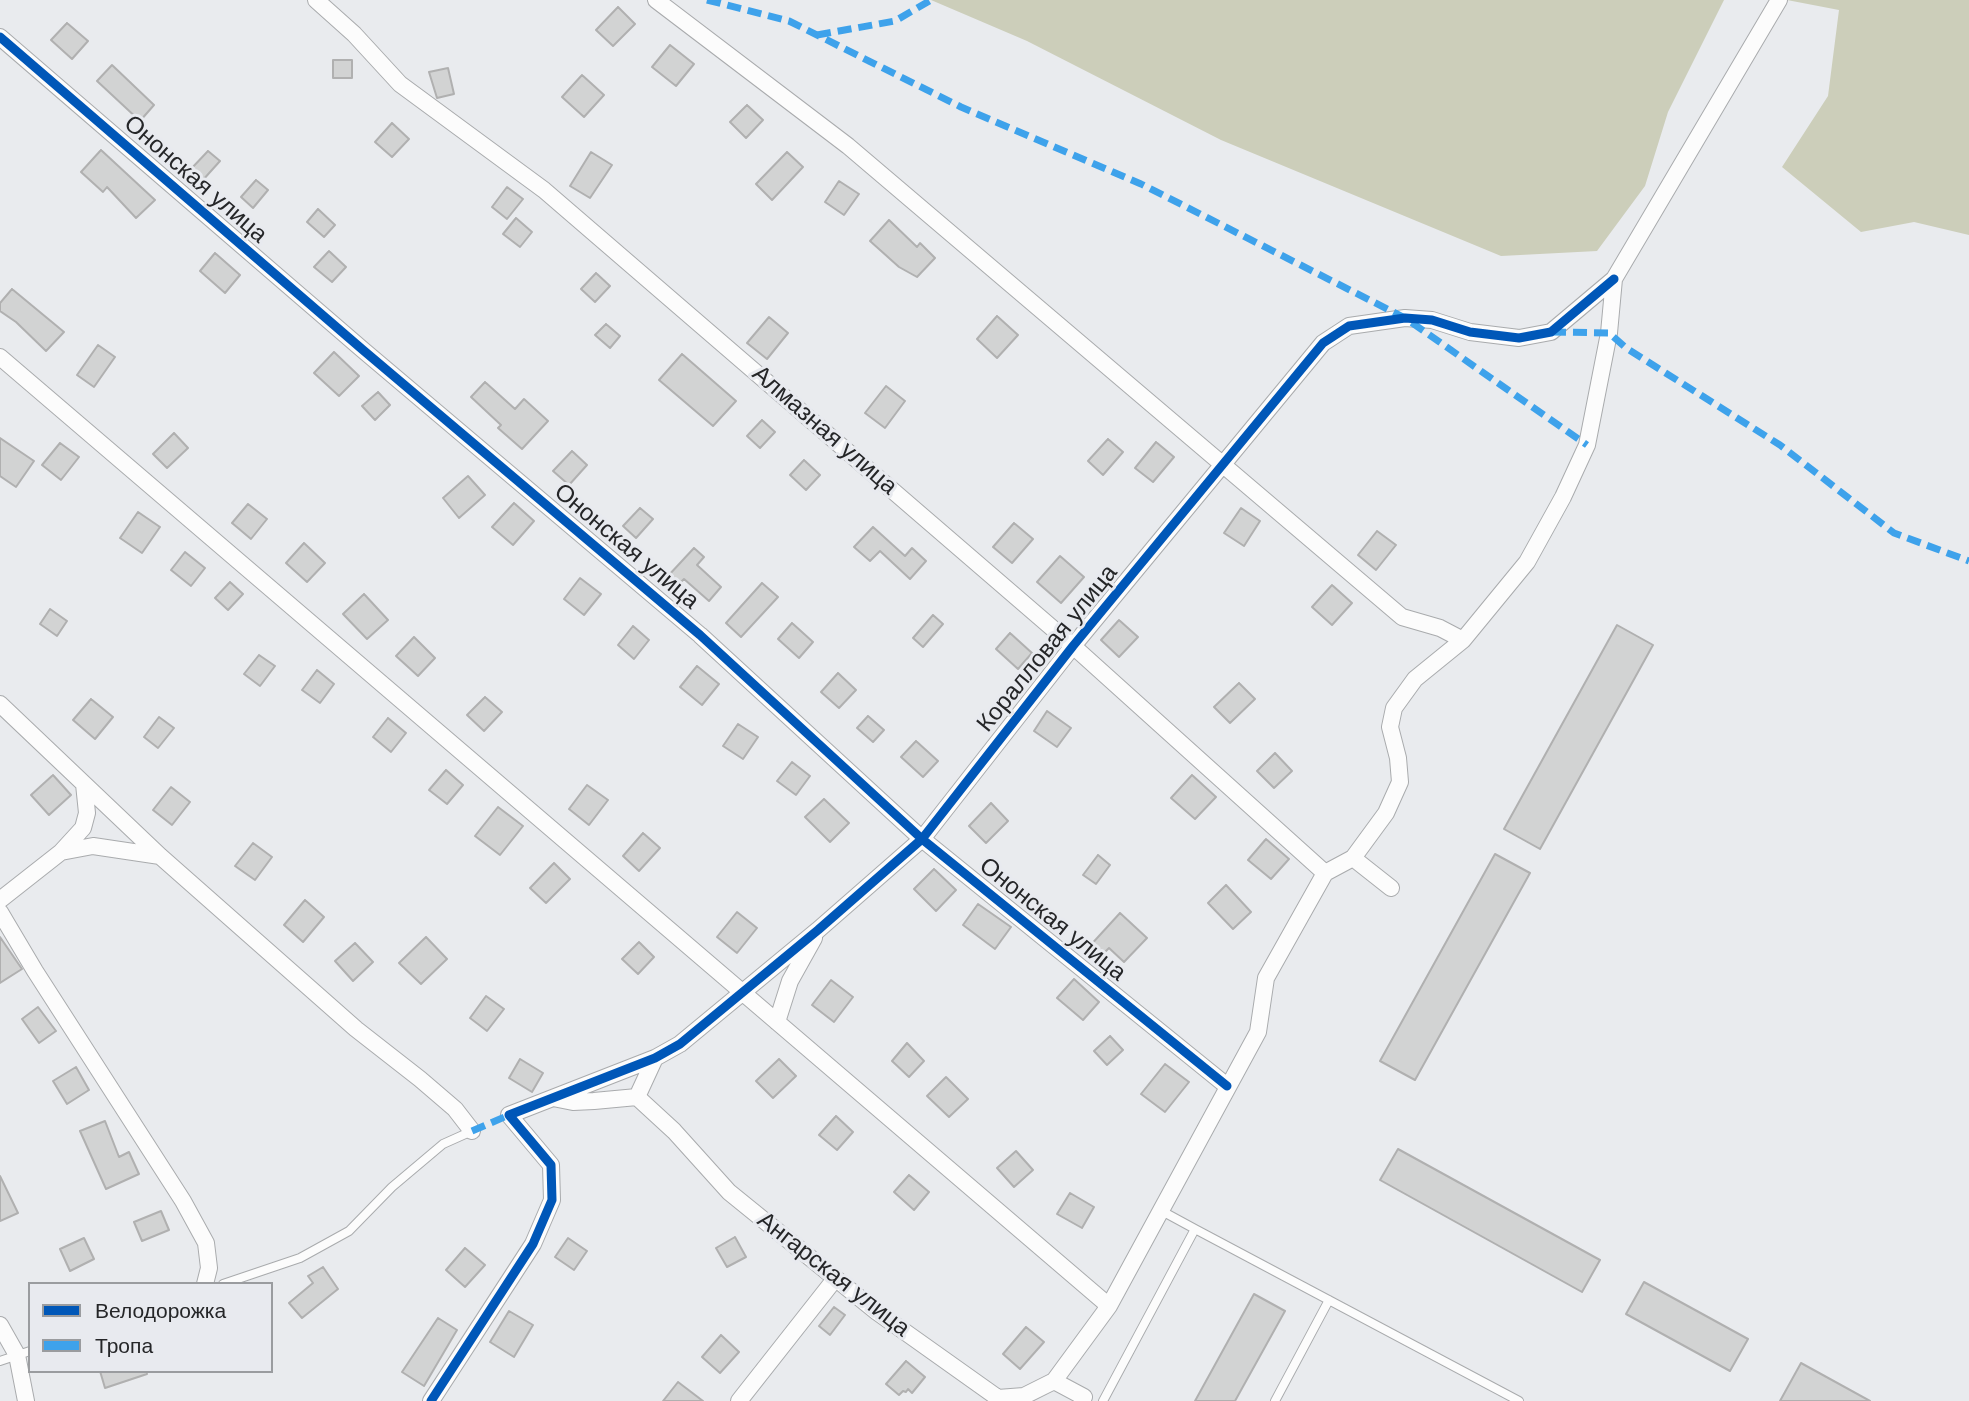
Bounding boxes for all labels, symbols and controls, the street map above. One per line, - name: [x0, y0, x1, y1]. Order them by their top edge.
- street label: Ононская улица: [118, 110, 272, 250]
- street label: Алмазная улица: [746, 360, 902, 502]
- street label: Ононская улица: [548, 478, 704, 616]
- street label: Коралловая улица: [972, 560, 1124, 738]
- street label: Ононская улица: [973, 852, 1131, 988]
- street label: Ангарская улица: [751, 1206, 915, 1344]
- legend: [28, 1282, 273, 1373]
- text: Велодорожка: [95, 1297, 226, 1325]
- text: Тропа: [95, 1332, 153, 1360]

